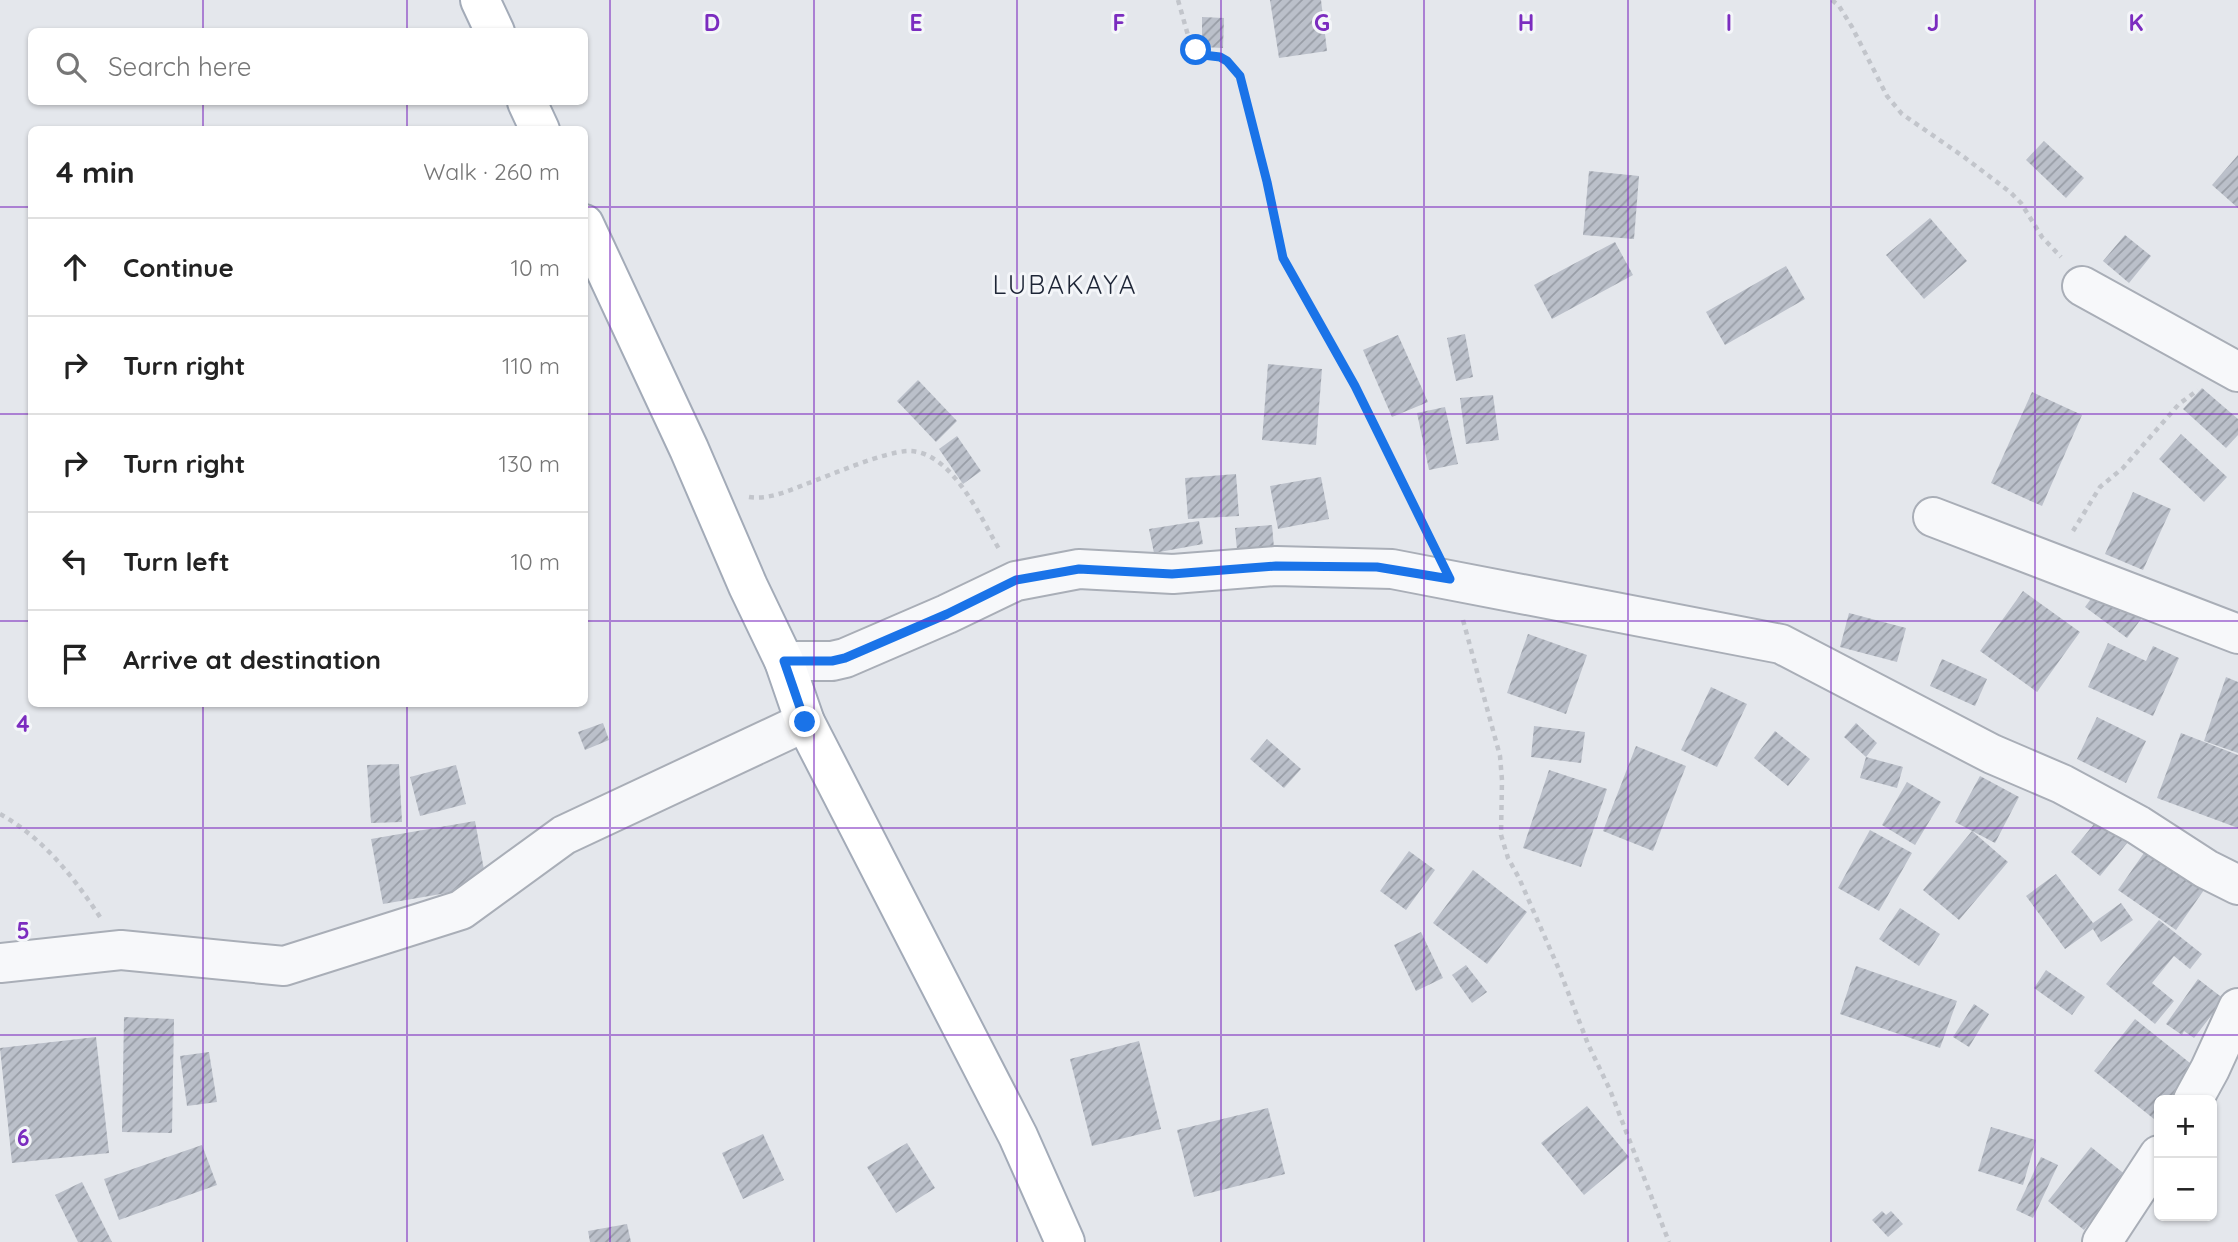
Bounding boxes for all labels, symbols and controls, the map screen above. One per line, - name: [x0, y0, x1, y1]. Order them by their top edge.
- text: D: [704, 8, 720, 37]
- text: E: [909, 8, 923, 37]
- text: F: [1113, 8, 1125, 37]
- text: G: [1314, 8, 1330, 37]
- text: H: [1518, 8, 1534, 37]
- text: I: [1726, 8, 1732, 37]
- text: J: [1927, 8, 1939, 37]
- text: K: [2128, 8, 2144, 37]
- search box: [28, 28, 588, 105]
- route start: [1180, 34, 1211, 65]
- icon: search: [52, 48, 90, 86]
- text: Search here: [108, 50, 252, 83]
- text: 4 min: [56, 153, 135, 191]
- text: Walk · 260 m: [423, 157, 560, 186]
- icon: ahead: [56, 248, 94, 286]
- text: Continue: [123, 251, 234, 284]
- text: 10 m: [511, 253, 560, 282]
- district label: LUBAKAYA: [992, 268, 1138, 301]
- icon: right: [56, 346, 94, 384]
- text: Turn right: [123, 349, 245, 382]
- text: 110 m: [502, 351, 560, 380]
- icon: right: [56, 444, 94, 482]
- text: Turn right: [123, 447, 245, 480]
- text: 130 m: [498, 449, 560, 478]
- icon: left: [56, 542, 94, 580]
- text: Turn left: [123, 545, 230, 578]
- text: 10 m: [511, 547, 560, 576]
- icon: arrive: [56, 640, 94, 678]
- text: Arrive at destination: [123, 643, 381, 676]
- route end: [789, 706, 820, 737]
- text: 4: [16, 709, 30, 738]
- text: 5: [16, 916, 30, 945]
- map controls: [2154, 1095, 2217, 1221]
- button: +: [2154, 1095, 2217, 1158]
- text: 6: [17, 1123, 29, 1152]
- button: −: [2154, 1158, 2217, 1221]

